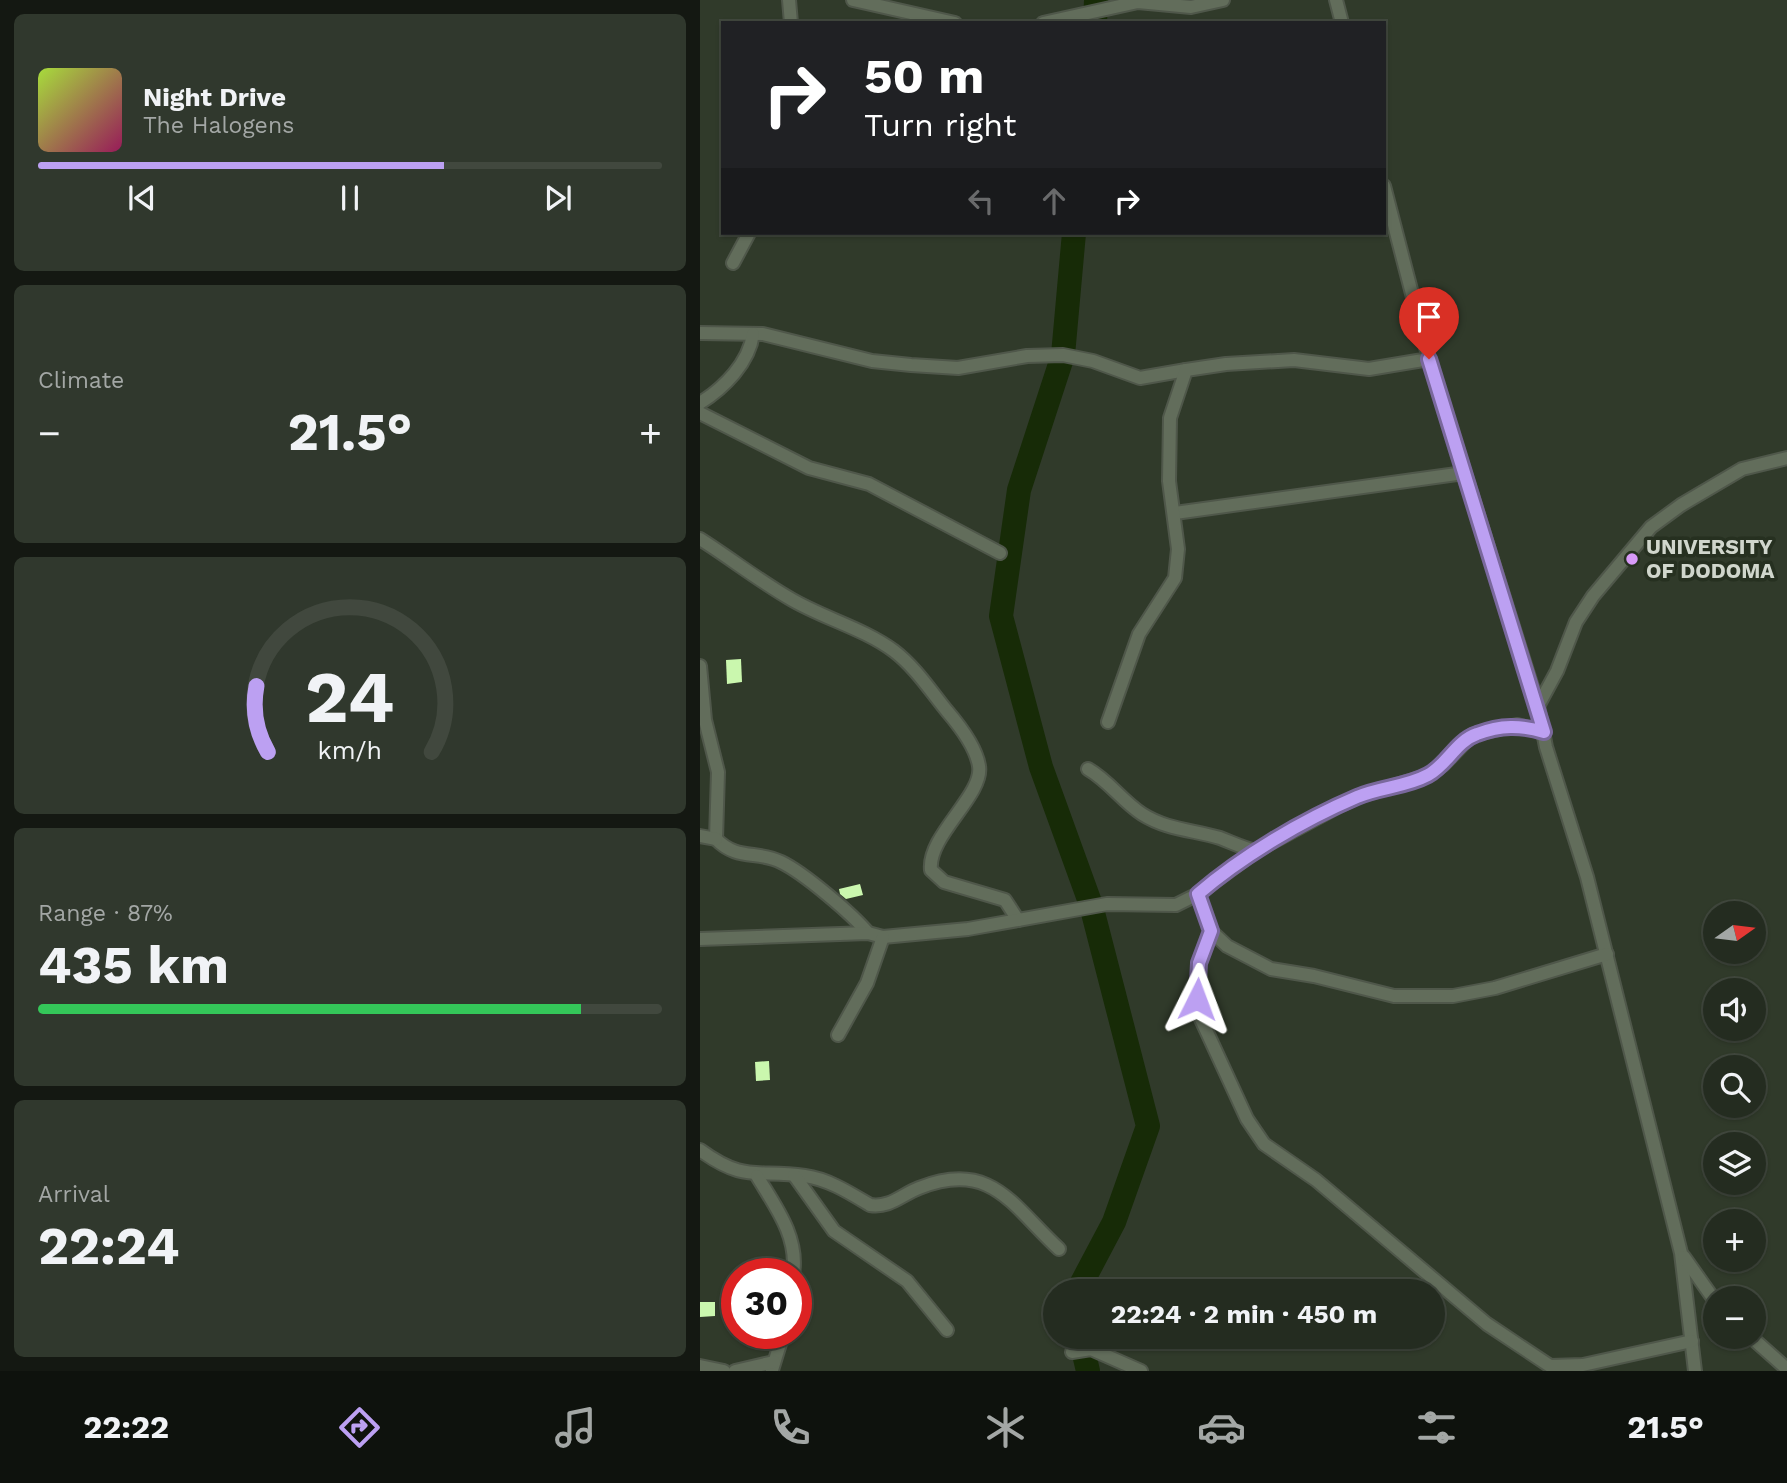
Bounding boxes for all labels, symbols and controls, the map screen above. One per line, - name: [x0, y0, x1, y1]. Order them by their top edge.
- text: 50 m: [864, 47, 984, 105]
- icon: right: [749, 49, 840, 140]
- text: Night Drive: [143, 82, 286, 112]
- text: Turn right: [864, 106, 1016, 144]
- text: The Halogens: [143, 112, 294, 139]
- icon: previous: [123, 179, 161, 217]
- icon: pause: [331, 179, 369, 217]
- icon: next: [539, 179, 577, 217]
- icon: left: [962, 182, 1000, 220]
- icon: ahead: [1035, 182, 1073, 220]
- icon: right: [1108, 182, 1146, 220]
- pin: [1399, 287, 1459, 359]
- icon: arrive: [1410, 298, 1448, 336]
- text: Climate: [38, 367, 124, 394]
- text: 21.5°: [288, 402, 412, 463]
- text: −: [38, 411, 61, 455]
- text: +: [639, 411, 662, 455]
- place label: UNIVERSITY OF DODOMA: [1646, 534, 1775, 583]
- marker: UNIVERSITY OF DODOMA: [1624, 551, 1640, 567]
- text: 24: [305, 654, 395, 740]
- text: km/h: [318, 735, 382, 764]
- text: Range · 87%: [38, 900, 173, 927]
- north arrow: [1703, 901, 1766, 964]
- map controls: [1703, 901, 1766, 1349]
- text: 435 km: [38, 935, 229, 996]
- position arrow: [1160, 962, 1234, 1036]
- button: sound: [1703, 978, 1766, 1041]
- button: search: [1703, 1055, 1766, 1118]
- button: layers: [1703, 1132, 1766, 1195]
- text: Arrival: [38, 1181, 110, 1208]
- button: +: [1703, 1209, 1766, 1272]
- text: 22:24: [38, 1216, 180, 1277]
- speed limit sign: 30: [721, 1258, 812, 1349]
- button: −: [1703, 1286, 1766, 1349]
- text: 22:24 · 2 min · 450 m: [1111, 1299, 1377, 1329]
- icon: directions: [335, 1403, 384, 1452]
- icon: music: [551, 1403, 600, 1452]
- icon: phone: [766, 1403, 815, 1452]
- icon: climate: [981, 1403, 1030, 1452]
- icon: car: [1197, 1403, 1246, 1452]
- icon: filters: [1412, 1403, 1461, 1452]
- text: 22:22: [83, 1408, 169, 1446]
- text: 21.5°: [1627, 1408, 1704, 1446]

